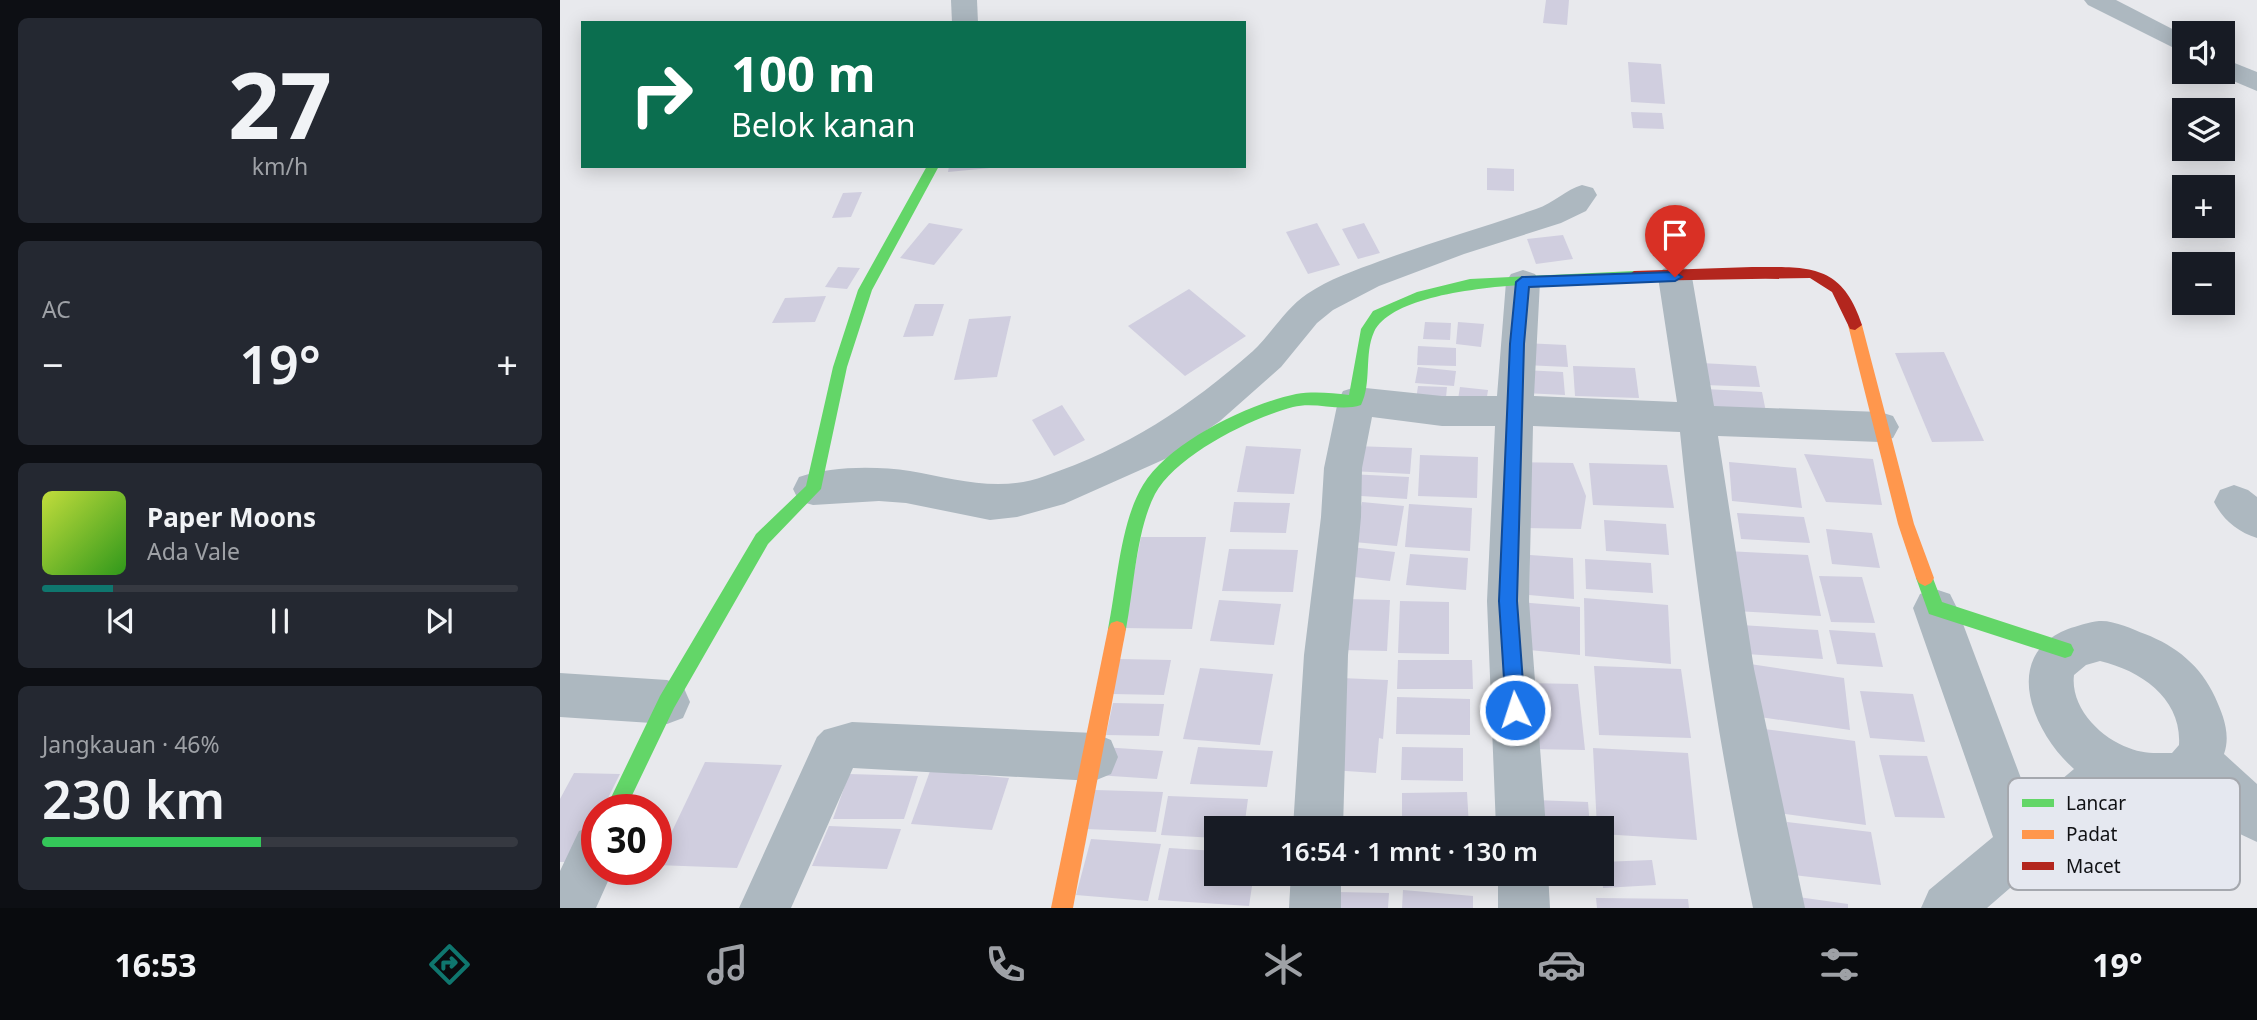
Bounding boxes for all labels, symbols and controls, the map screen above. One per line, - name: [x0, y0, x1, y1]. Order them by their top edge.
- map controls: [2172, 21, 2235, 315]
- button: sound: [2172, 21, 2235, 84]
- text: 100 m: [731, 40, 876, 106]
- text: 27: [228, 42, 332, 166]
- icon: right: [616, 49, 707, 140]
- button: layers: [2172, 98, 2235, 161]
- text: Belok kanan: [731, 103, 915, 146]
- text: km/h: [252, 150, 308, 182]
- button: +: [2172, 175, 2235, 238]
- pin: [1645, 205, 1705, 277]
- icon: arrive: [1656, 216, 1694, 254]
- button: −: [2172, 252, 2235, 315]
- text: AC: [42, 293, 71, 325]
- text: 19°: [239, 328, 321, 399]
- text: −: [42, 338, 64, 390]
- text: +: [496, 338, 518, 390]
- text: Paper Moons: [147, 499, 316, 535]
- text: Ada Vale: [147, 535, 240, 567]
- icon: previous: [102, 602, 140, 640]
- icon: pause: [261, 602, 299, 640]
- icon: next: [420, 602, 458, 640]
- position arrow: [1478, 673, 1552, 747]
- text: Jangkauan · 46%: [42, 728, 220, 760]
- text: 230 km: [42, 763, 225, 834]
- legend: [2008, 778, 2240, 890]
- text: Lancar: [2066, 790, 2126, 816]
- speed limit sign: 30: [581, 794, 672, 885]
- text: Padat: [2066, 821, 2117, 847]
- text: 16:54 · 1 mnt · 130 m: [1280, 833, 1538, 869]
- text: Macet: [2066, 853, 2121, 879]
- icon: directions: [425, 940, 474, 989]
- icon: music: [703, 940, 752, 989]
- icon: phone: [981, 940, 1030, 989]
- icon: climate: [1259, 940, 1308, 989]
- icon: car: [1537, 940, 1586, 989]
- icon: filters: [1815, 940, 1864, 989]
- text: 16:53: [114, 943, 197, 986]
- text: 19°: [2092, 943, 2143, 986]

